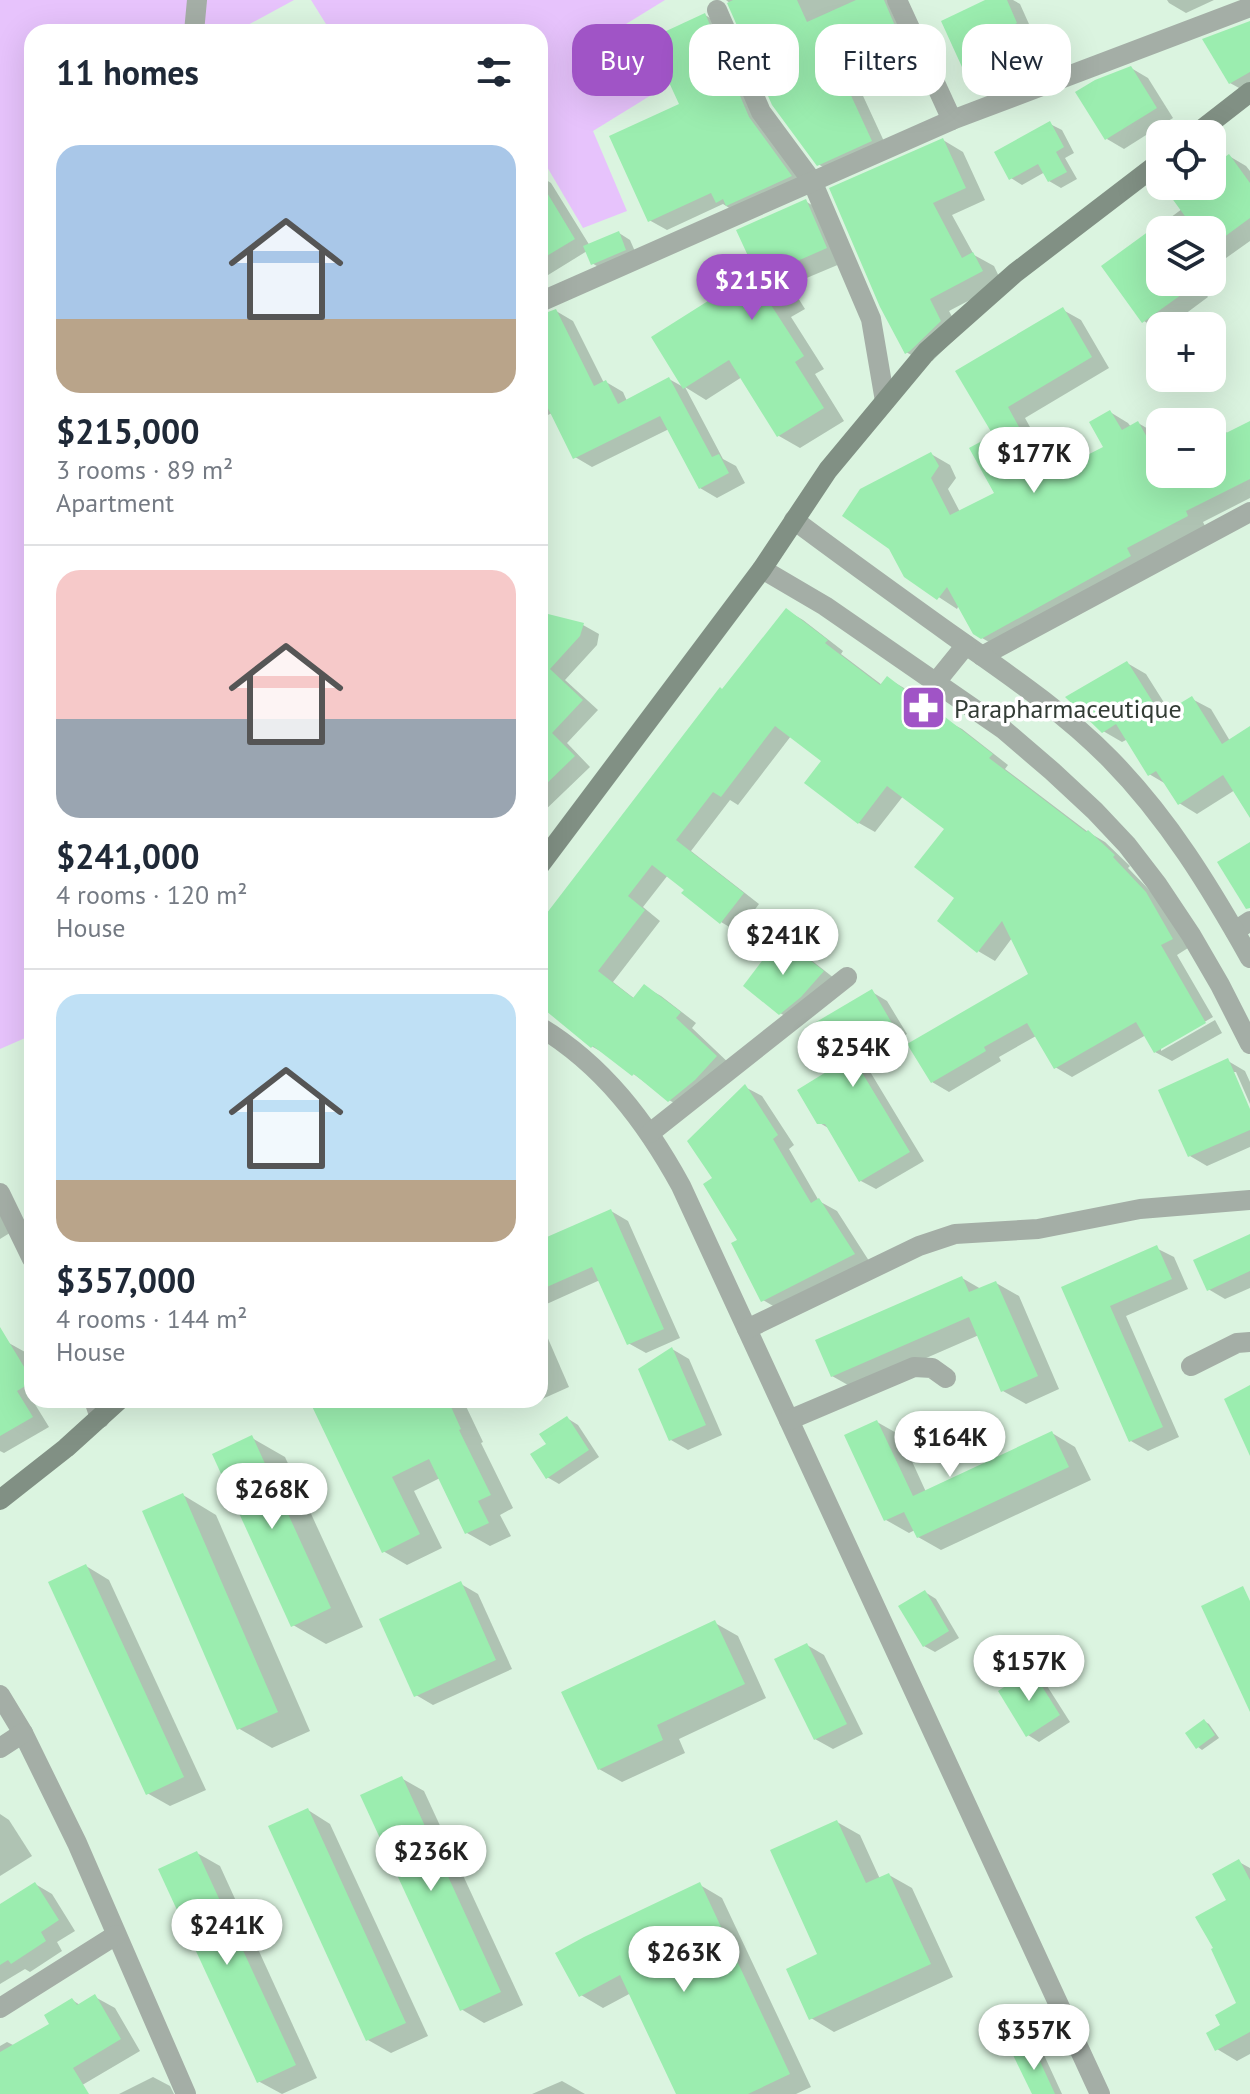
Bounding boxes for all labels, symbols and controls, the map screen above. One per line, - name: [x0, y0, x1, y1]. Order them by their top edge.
- chip: Buy: [572, 24, 673, 96]
- chip: Rent: [689, 24, 799, 96]
- chip: Filters: [815, 24, 946, 96]
- chip: New: [962, 24, 1071, 96]
- text: 11 homes: [56, 50, 199, 94]
- icon: filters: [472, 50, 516, 94]
- map controls: [1146, 120, 1226, 488]
- button: locate: [1146, 120, 1226, 200]
- icon: home: [214, 197, 358, 341]
- button: layers: [1146, 216, 1226, 296]
- pin: $215K: [696, 254, 808, 322]
- text: $215K: [714, 263, 790, 296]
- button: +: [1146, 312, 1226, 392]
- button: −: [1146, 408, 1226, 488]
- text: $215,000: [56, 409, 200, 453]
- pin: $177K: [978, 427, 1090, 495]
- text: $177K: [996, 436, 1072, 469]
- text: 3 rooms · 89 m²: [56, 453, 233, 486]
- text: Apartment: [56, 486, 174, 519]
- icon: home: [214, 622, 358, 766]
- pharmacy icon: Parapharmaceutique: [899, 684, 947, 732]
- place label: Parapharmaceutique: [954, 692, 1182, 725]
- text: $241,000: [56, 834, 200, 878]
- text: 4 rooms · 120 m²: [56, 878, 248, 911]
- pin: $241K: [727, 909, 839, 977]
- text: House: [56, 911, 126, 944]
- text: $241K: [745, 918, 821, 951]
- pin: $254K: [797, 1021, 909, 1089]
- text: $254K: [815, 1030, 891, 1063]
- icon: home: [214, 1046, 358, 1190]
- text: $357,000: [56, 1258, 195, 1302]
- text: 4 rooms · 144 m²: [56, 1302, 248, 1335]
- text: House: [56, 1335, 126, 1368]
- pin: $164K: [894, 1411, 1006, 1479]
- text: $164K: [912, 1420, 988, 1453]
- pin: $268K: [216, 1463, 328, 1531]
- text: $268K: [234, 1472, 310, 1505]
- pin: $157K: [973, 1635, 1085, 1703]
- text: $157K: [991, 1644, 1067, 1677]
- pin: $236K: [375, 1825, 487, 1893]
- text: $236K: [393, 1834, 469, 1867]
- pin: $241K: [171, 1899, 283, 1967]
- text: $241K: [189, 1908, 265, 1941]
- pin: $263K: [628, 1926, 740, 1994]
- text: $263K: [646, 1935, 722, 1968]
- pin: $357K: [978, 2004, 1090, 2072]
- text: $357K: [996, 2013, 1072, 2046]

